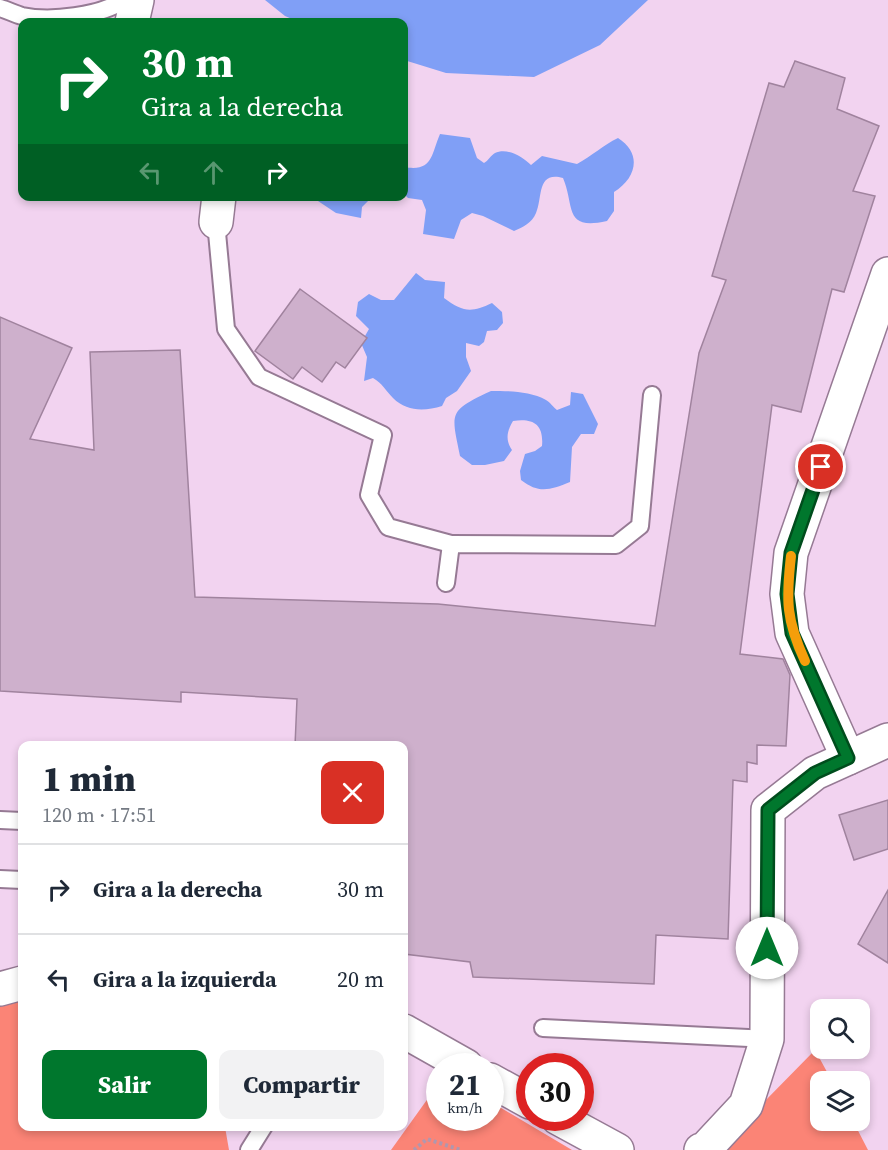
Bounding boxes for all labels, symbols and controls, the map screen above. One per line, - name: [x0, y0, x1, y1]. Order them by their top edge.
- text: 30 m: [141, 33, 234, 91]
- icon: right: [42, 42, 120, 120]
- text: Gira a la derecha: [141, 88, 343, 125]
- icon: left: [134, 156, 167, 189]
- icon: ahead: [197, 156, 230, 189]
- icon: right: [260, 156, 293, 189]
- pin: [795, 441, 846, 492]
- icon: arrive: [804, 450, 837, 483]
- text: 1 min: [42, 754, 136, 803]
- button: close: [321, 761, 384, 824]
- text: 120 m · 17:51: [42, 801, 156, 829]
- icon: right: [42, 873, 75, 906]
- text: Gira a la derecha: [93, 874, 262, 904]
- text: 30 m: [337, 874, 384, 904]
- position arrow: [735, 916, 799, 980]
- icon: left: [42, 963, 75, 996]
- text: Gira a la izquierda: [93, 964, 277, 994]
- text: 20 m: [337, 964, 384, 994]
- map controls: [810, 999, 870, 1131]
- button: search: [810, 999, 870, 1059]
- button: Salir: [42, 1050, 207, 1119]
- button: Compartir: [219, 1050, 384, 1119]
- speed limit sign: 30: [516, 1053, 594, 1131]
- text: 21: [449, 1064, 481, 1105]
- button: layers: [810, 1071, 870, 1131]
- text: km/h: [447, 1097, 483, 1118]

